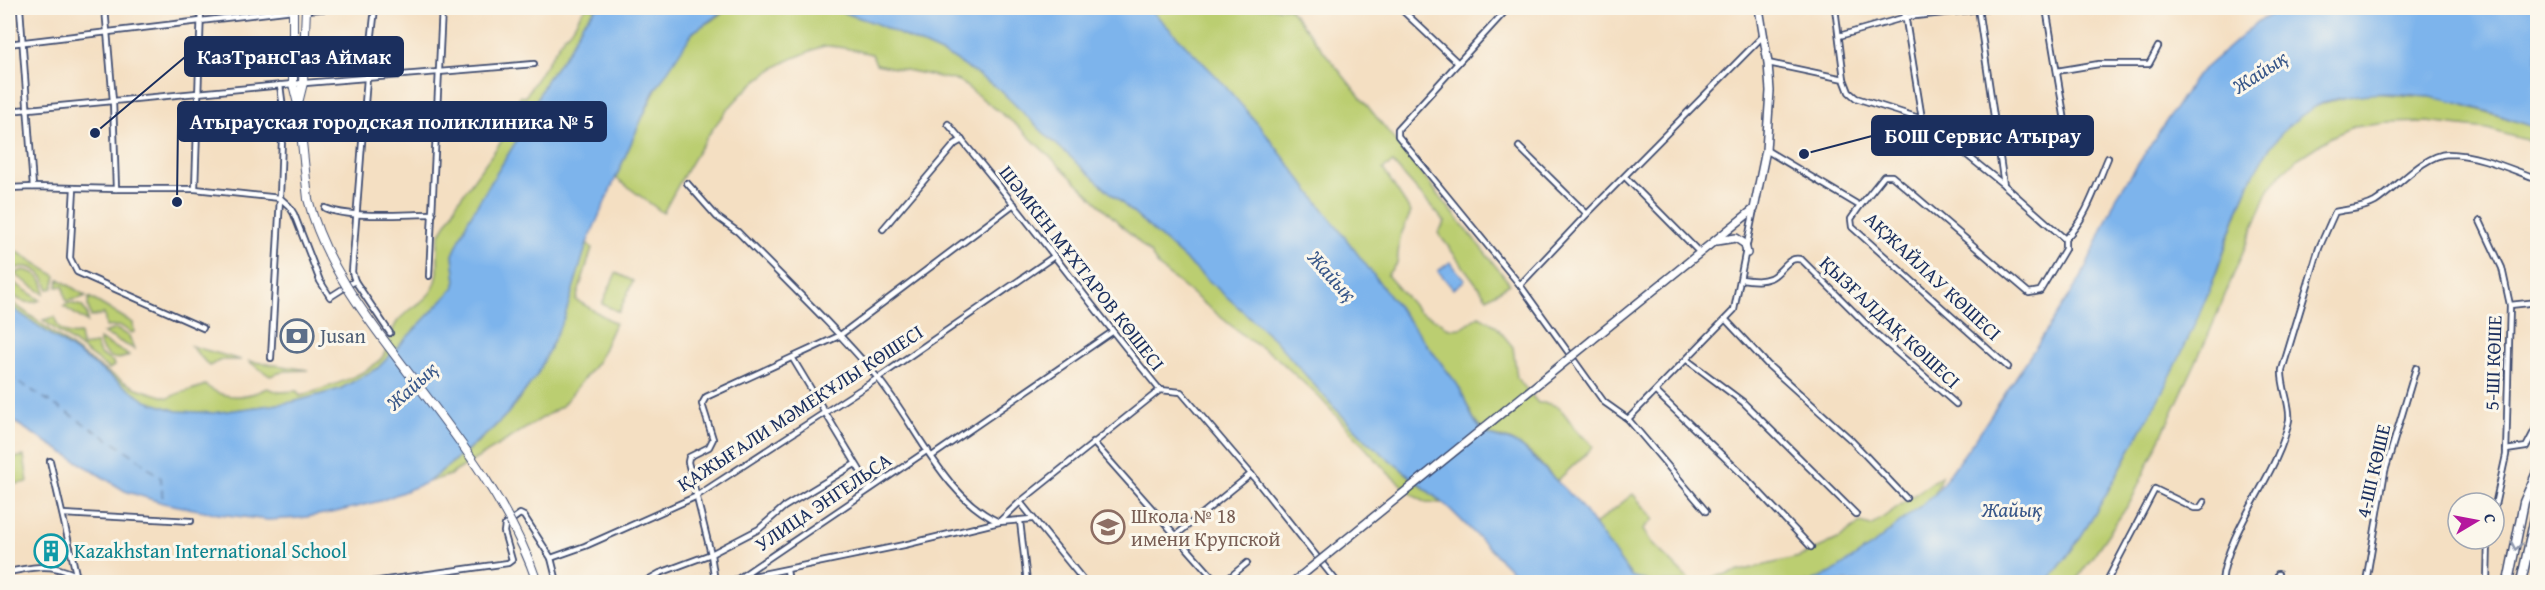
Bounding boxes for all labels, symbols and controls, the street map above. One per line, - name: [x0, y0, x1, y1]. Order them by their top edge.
- callout: КазТрансГаз Аймак: [185, 37, 403, 76]
- text: КазТрансГаз Аймак: [197, 41, 392, 72]
- water label: Жайық: [2225, 42, 2294, 102]
- callout: Атырауская городская поликлиника № 5: [178, 102, 606, 141]
- text: Атырауская городская поликлиника № 5: [190, 106, 594, 137]
- callout: БОШ Сервис Атырау: [1872, 116, 2093, 155]
- text: БОШ Сервис Атырау: [1885, 120, 2081, 151]
- street label: ШӘМКЕН МҰХТАРОВ КӨШЕСІ: [993, 159, 1172, 377]
- street label: АҚЖАЙЛАУ КӨШЕСІ: [1858, 204, 2008, 347]
- water label: Жайық: [1300, 242, 1364, 309]
- street label: ҚЫЗҒАЛДАҚ КӨШЕСІ: [1813, 249, 1967, 395]
- street label: 5-ШI КӨШЕ: [2476, 315, 2509, 411]
- street label: ҚАЖЫҒАЛИ МӘМЕКҰЛЫ КӨШЕСІ: [671, 317, 928, 498]
- bank icon: Jusan: [279, 318, 315, 354]
- place label: Jusan: [317, 321, 366, 350]
- water label: Жайық: [378, 354, 445, 418]
- street label: 4-ШI КӨШЕ: [2348, 421, 2397, 520]
- street label: УЛИЦА ЭНГЕЛЬСА: [749, 445, 897, 558]
- north arrow: [2446, 491, 2506, 551]
- water label: Жайық: [1981, 494, 2042, 525]
- place label: Школа № 18 имени Крупской: [1131, 501, 1281, 553]
- school or university icon: Школа № 18 имени Крупской: [1090, 509, 1126, 545]
- text: С: [2478, 512, 2503, 525]
- building icon: Kazakhstan International School: [33, 533, 69, 569]
- place label: Kazakhstan International School: [74, 536, 347, 565]
- one-way arrow: [2510, 540, 2523, 550]

